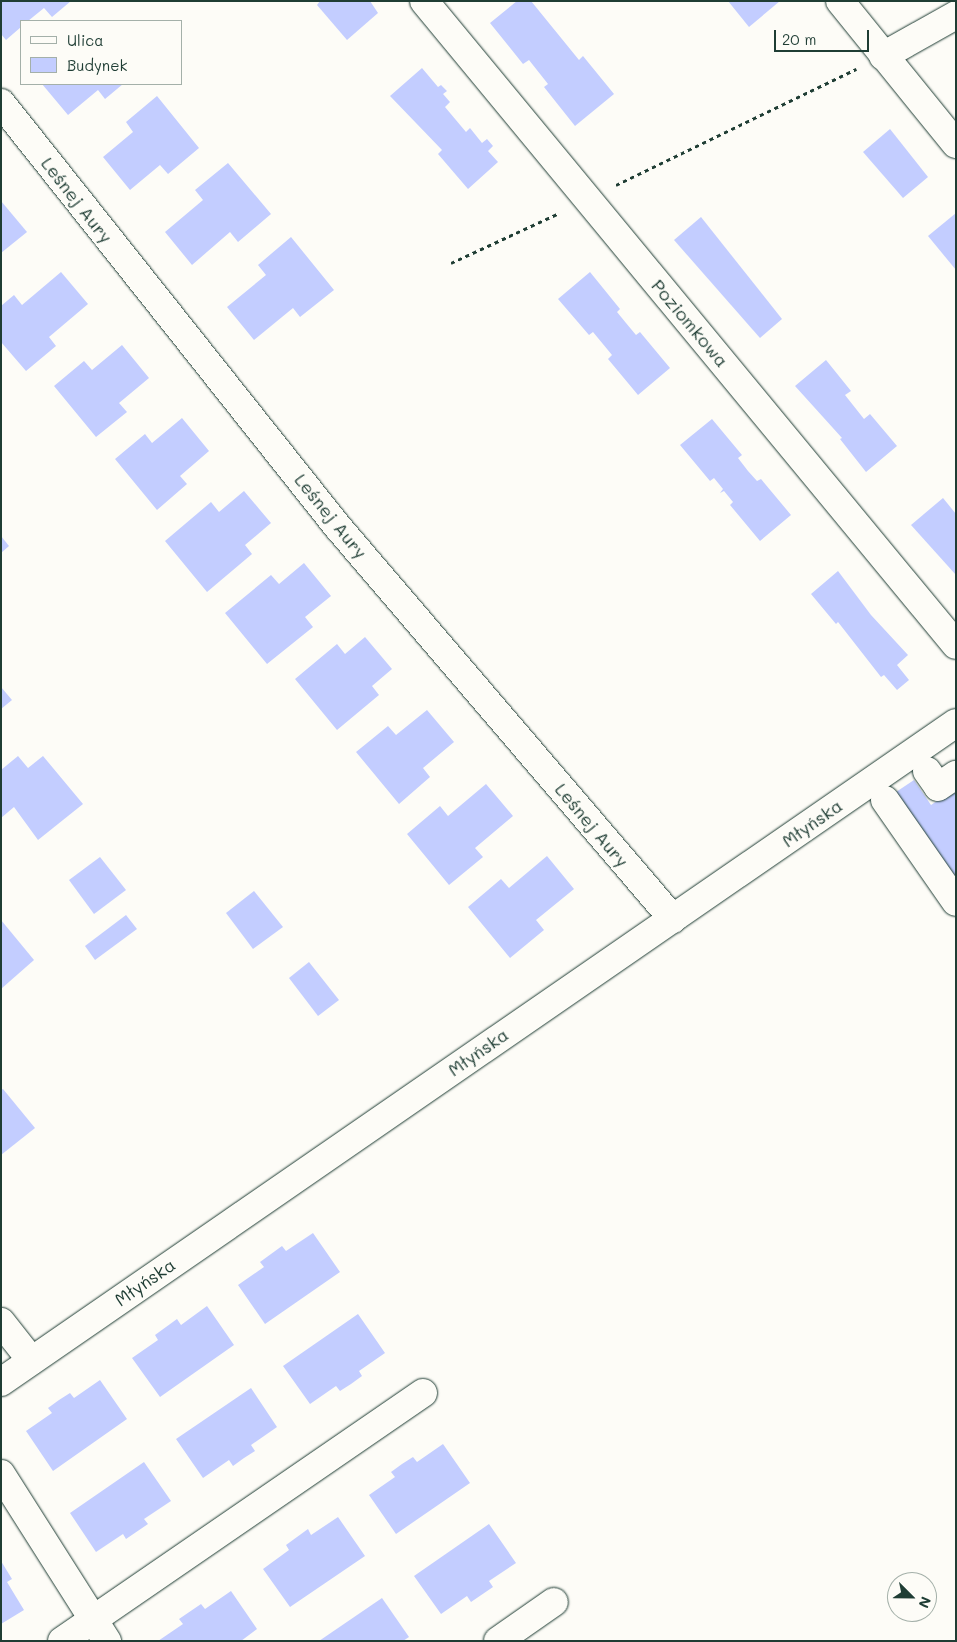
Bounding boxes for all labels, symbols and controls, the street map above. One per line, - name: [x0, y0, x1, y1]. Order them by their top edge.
- legend: [20, 20, 182, 85]
- scale bar: [777, 20, 872, 52]
- text: 20 m: [782, 29, 816, 49]
- text: Ulica: [67, 30, 104, 50]
- text: Budynek: [67, 55, 127, 75]
- street label: Leśnej Aury: [37, 153, 117, 247]
- street label: Poziomkowa: [647, 275, 733, 371]
- street label: Leśnej Aury: [290, 469, 372, 563]
- street label: Leśnej Aury: [551, 779, 633, 871]
- street label: Młyńska: [778, 794, 846, 852]
- street label: Młyńska: [444, 1023, 512, 1081]
- street label: Młyńska: [111, 1253, 179, 1311]
- north arrow: [887, 1572, 937, 1622]
- text: N: [915, 1594, 936, 1611]

